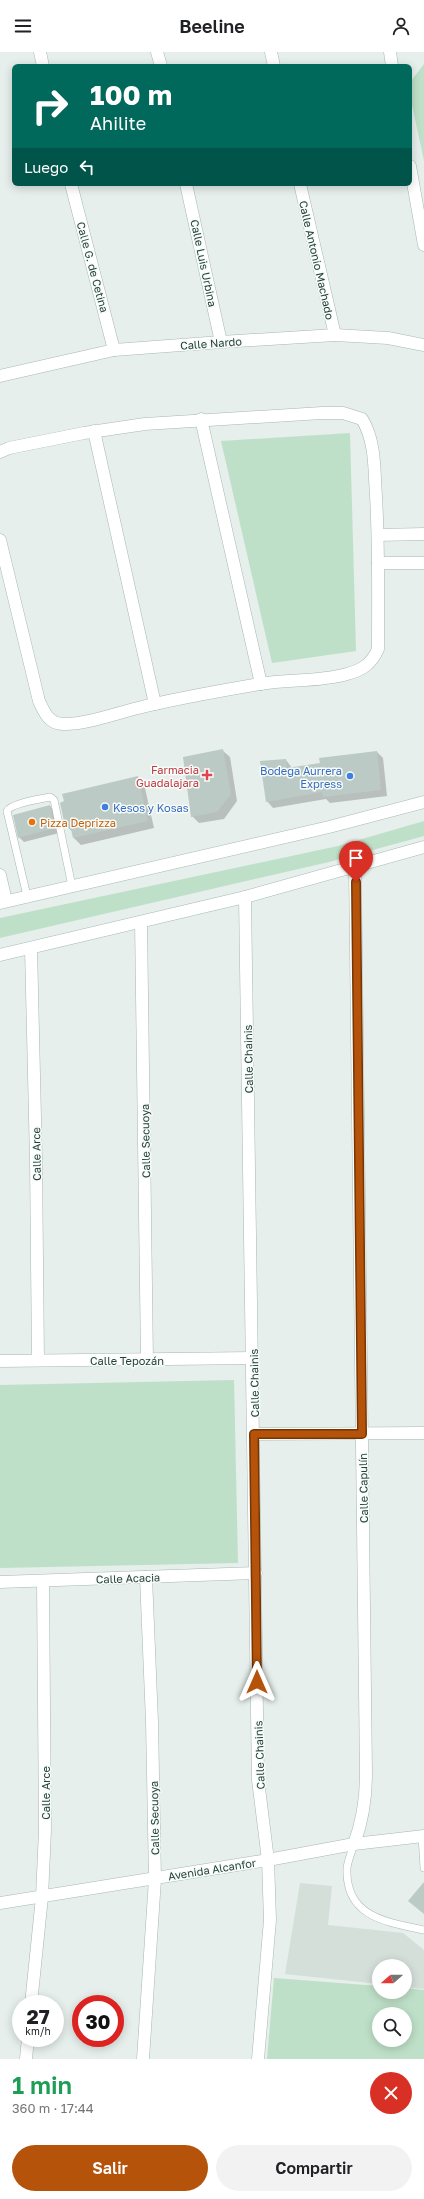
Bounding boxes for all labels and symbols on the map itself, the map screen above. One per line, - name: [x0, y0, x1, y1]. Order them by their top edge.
- street label: Calle Antonio Machado: [297, 199, 337, 321]
- street label: Calle Luis Urbina: [188, 218, 220, 308]
- street label: Calle G. de Cetina: [75, 220, 111, 314]
- street label: Calle Nardo: [180, 334, 243, 352]
- place label: Farmacia Guadalajara: [136, 763, 199, 789]
- place label: Bodega Aurrera Express: [260, 764, 342, 790]
- marker: Farmacia Guadalajara: [202, 770, 212, 780]
- marker: Bodega Aurrera Express: [345, 771, 355, 781]
- place label: Kesos y Kosas: [113, 801, 189, 814]
- marker: Kesos y Kosas: [100, 802, 110, 812]
- place label: Pizza Deprizza: [40, 816, 116, 829]
- marker: Pizza Deprizza: [27, 817, 37, 827]
- pin: [339, 841, 373, 882]
- street label: Calle Chainis: [241, 1024, 255, 1093]
- street label: Calle Secuoya: [138, 1104, 152, 1178]
- street label: Calle Arce: [29, 1127, 43, 1181]
- street label: Calle Chainis: [247, 1348, 261, 1417]
- street label: Calle Tepozán: [90, 1354, 164, 1367]
- street label: Calle Capulín: [356, 1453, 370, 1523]
- street label: Calle Acacia: [96, 1570, 160, 1586]
- position arrow: [236, 1661, 278, 1703]
- street label: Calle Chainis: [251, 1720, 267, 1790]
- street label: Calle Arce: [39, 1766, 52, 1820]
- street label: Calle Secuoya: [147, 1781, 161, 1855]
- street label: Avenida Alcanfor: [167, 1856, 258, 1882]
- north arrow: [372, 1959, 412, 1999]
- speed limit sign: 30: [72, 1995, 124, 2047]

